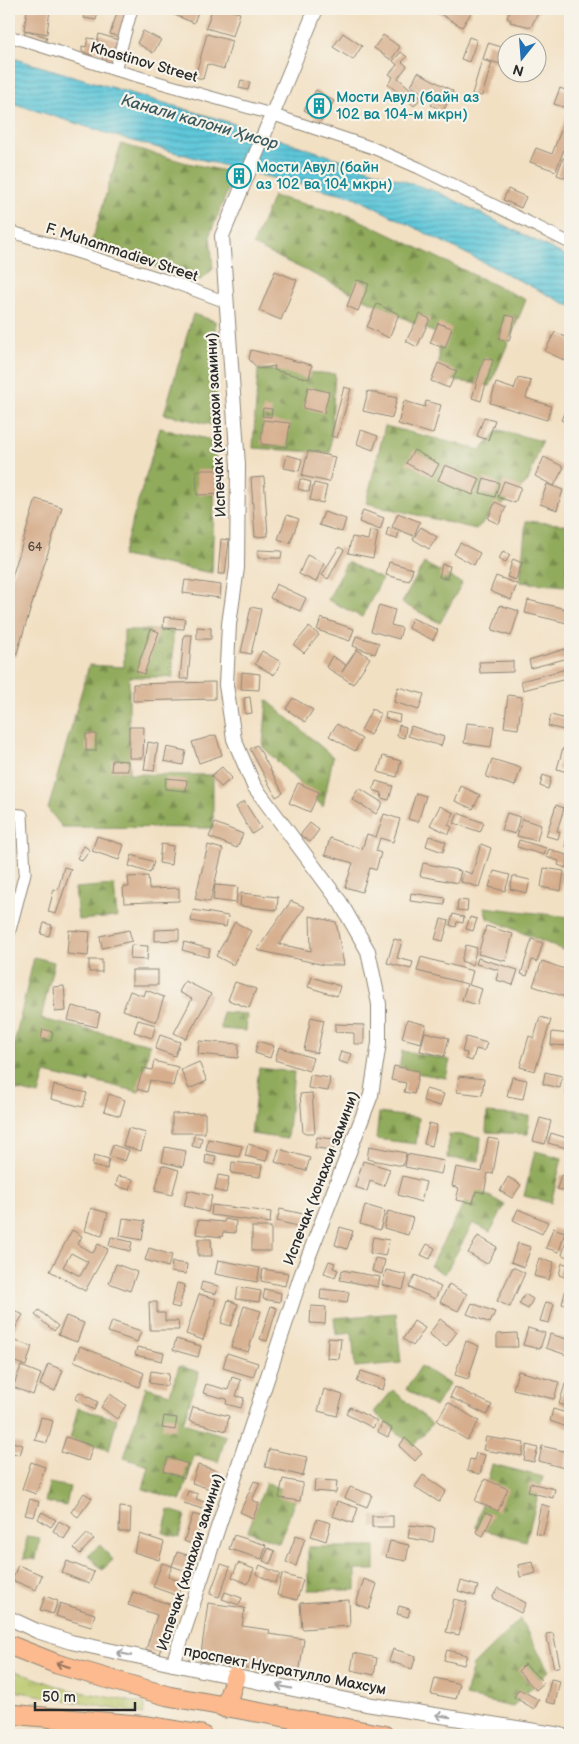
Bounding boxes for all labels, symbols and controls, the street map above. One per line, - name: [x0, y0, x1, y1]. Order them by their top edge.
- north arrow: [496, 32, 546, 82]
- street label: Khastinov Street: [88, 38, 200, 87]
- text: N: [511, 60, 526, 80]
- place label: Мости Авул (байн аз 102 ва 104-м мкрн): [336, 88, 479, 124]
- water label: Канали калони Ҳисор: [119, 91, 280, 154]
- building icon: Мости Авул (байн аз 102 ва 104-м мкрн): [306, 93, 332, 119]
- place label: Мости Авул (байн аз 102 ва 104 мкрн): [256, 158, 393, 194]
- building icon: Мости Авул (байн аз 102 ва 104 мкрн): [226, 163, 252, 189]
- street label: F. Muhammadiev Street: [43, 219, 201, 286]
- street label: Испечак (хонахои замини): [202, 332, 231, 518]
- house number: 64: [28, 540, 43, 555]
- street label: Испечак (хонахои замини): [279, 1088, 363, 1268]
- street label: Испечак (хонахои замини): [153, 1471, 228, 1653]
- street label: проспект Нусратулло Махсум: [182, 1641, 388, 1699]
- one-way arrow: [117, 1649, 133, 1658]
- one-way arrow: [56, 1660, 72, 1670]
- scale bar: [35, 1679, 135, 1711]
- one-way arrow: [276, 1682, 292, 1691]
- text: 50 m: [42, 1688, 76, 1707]
- one-way arrow: [436, 1711, 452, 1721]

